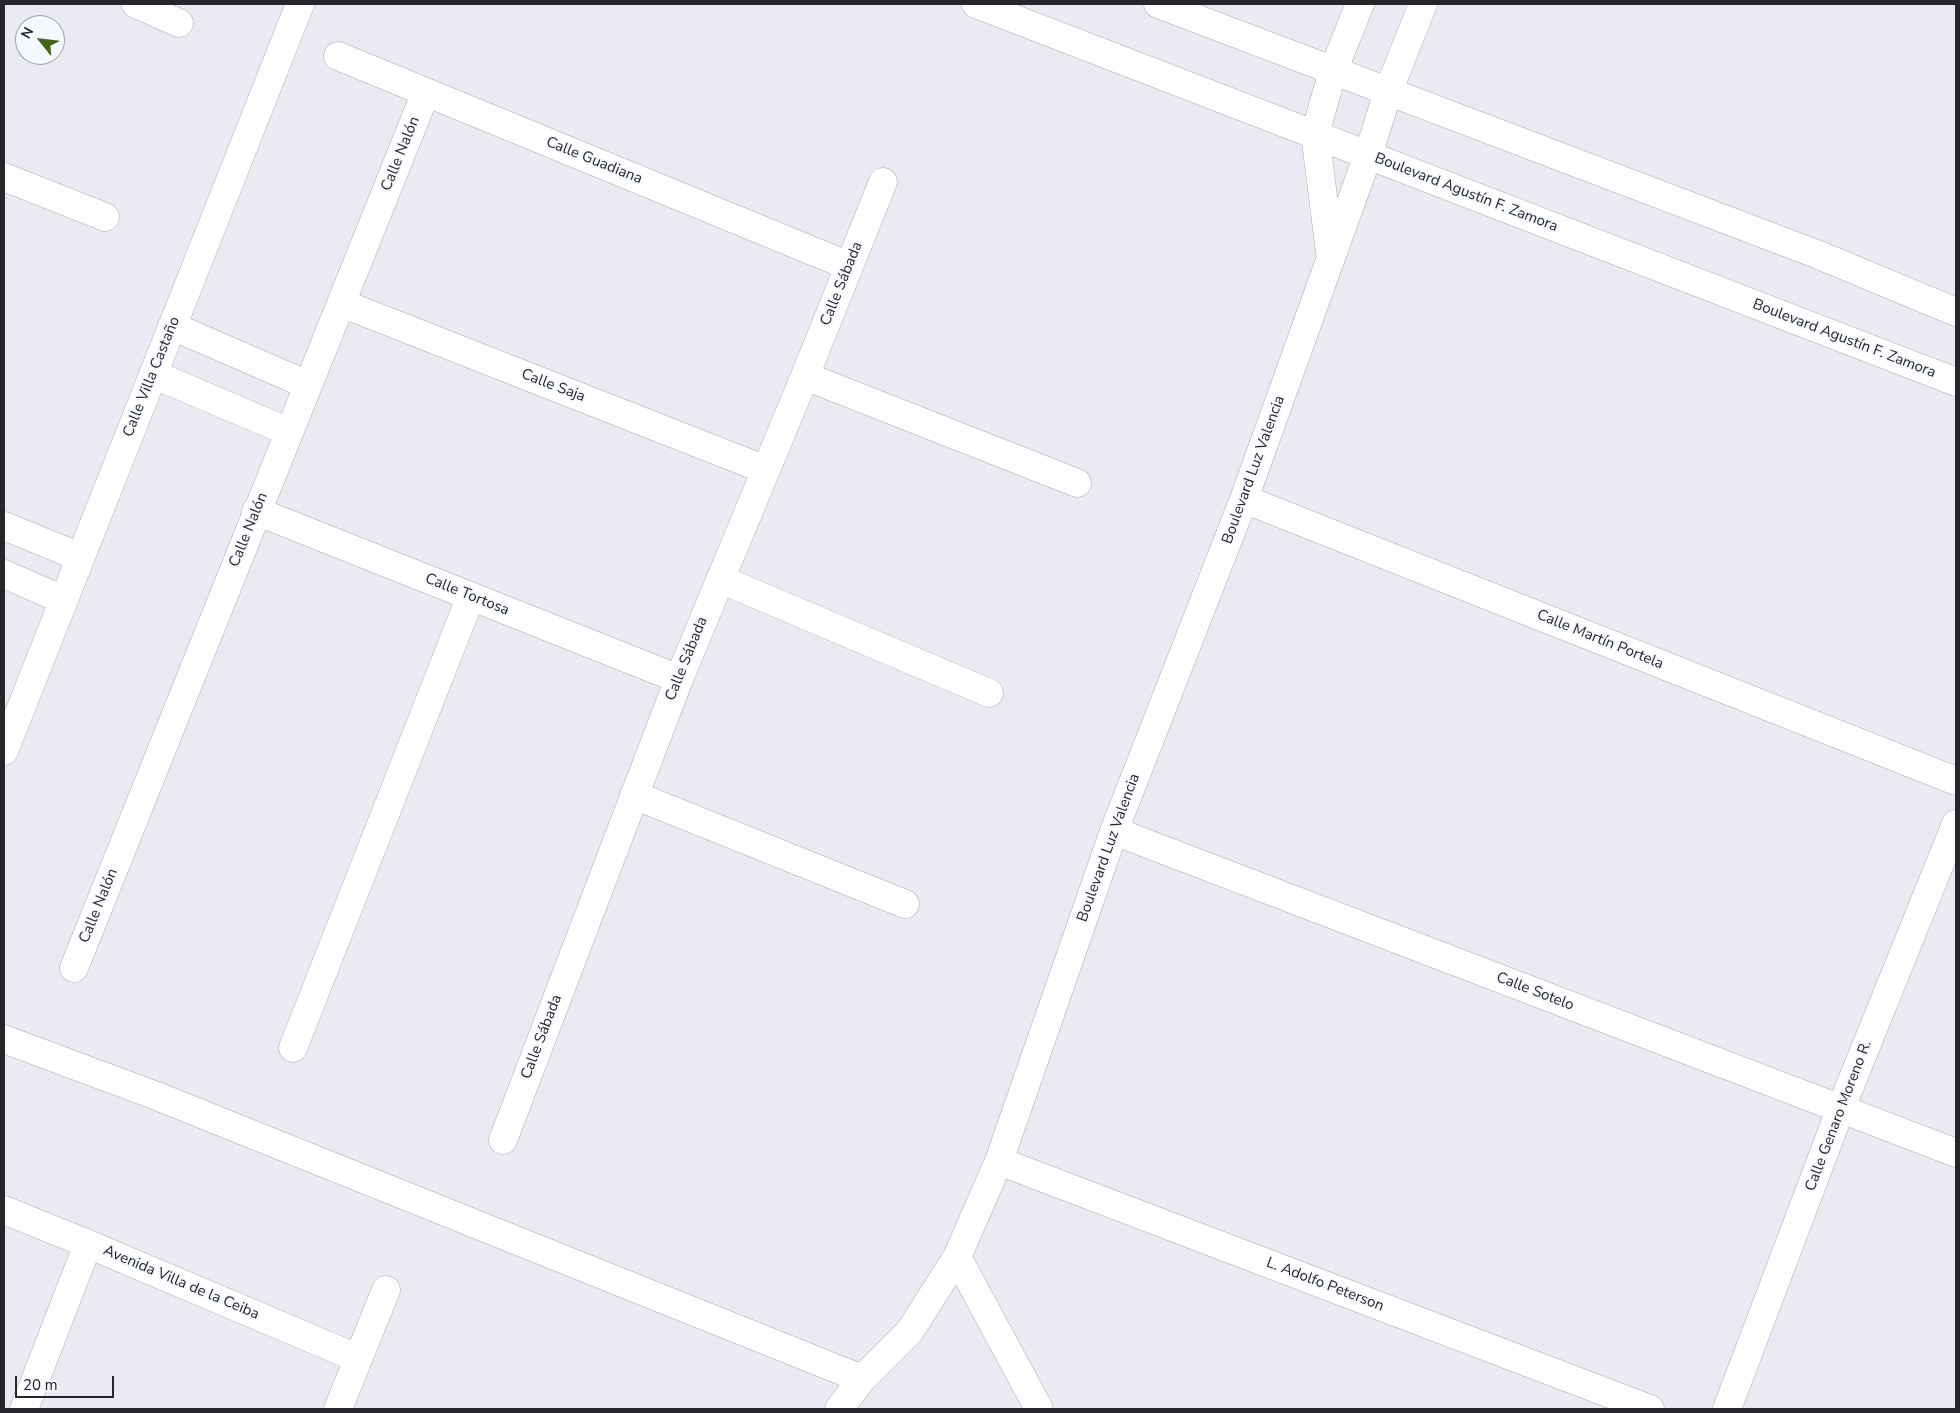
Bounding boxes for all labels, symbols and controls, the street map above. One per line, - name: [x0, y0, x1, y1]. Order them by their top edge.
- north arrow: [15, 15, 65, 65]
- text: N: [16, 24, 38, 42]
- street label: Calle Nalón: [378, 114, 424, 194]
- street label: Calle Guadiana: [543, 133, 645, 189]
- street label: Boulevard Agustín F. Zamora: [1372, 150, 1560, 236]
- street label: Calle Sábada: [817, 239, 867, 329]
- street label: Boulevard Agustín F. Zamora: [1750, 296, 1938, 382]
- street label: Calle Villa Castaño: [120, 314, 184, 440]
- street label: Calle Saja: [518, 366, 588, 406]
- street label: Boulevard Luz Valencia: [1219, 393, 1289, 547]
- street label: Calle Nalón: [226, 490, 272, 570]
- street label: Calle Tortosa: [422, 570, 512, 620]
- street label: Calle Martín Portela: [1534, 606, 1666, 674]
- street label: Calle Sábada: [662, 614, 712, 704]
- street label: Boulevard Luz Valencia: [1074, 771, 1144, 925]
- street label: Calle Nalón: [76, 866, 122, 946]
- street label: Calle Sotelo: [1494, 969, 1576, 1015]
- street label: Calle Sábada: [518, 992, 566, 1082]
- street label: Calle Genaro Moreno R.: [1802, 1038, 1876, 1194]
- street label: Avenida Villa de la Ceiba: [100, 1242, 262, 1324]
- street label: L. Adolfo Peterson: [1264, 1254, 1386, 1316]
- scale bar: [18, 1366, 116, 1398]
- text: 20 m: [23, 1375, 58, 1395]

